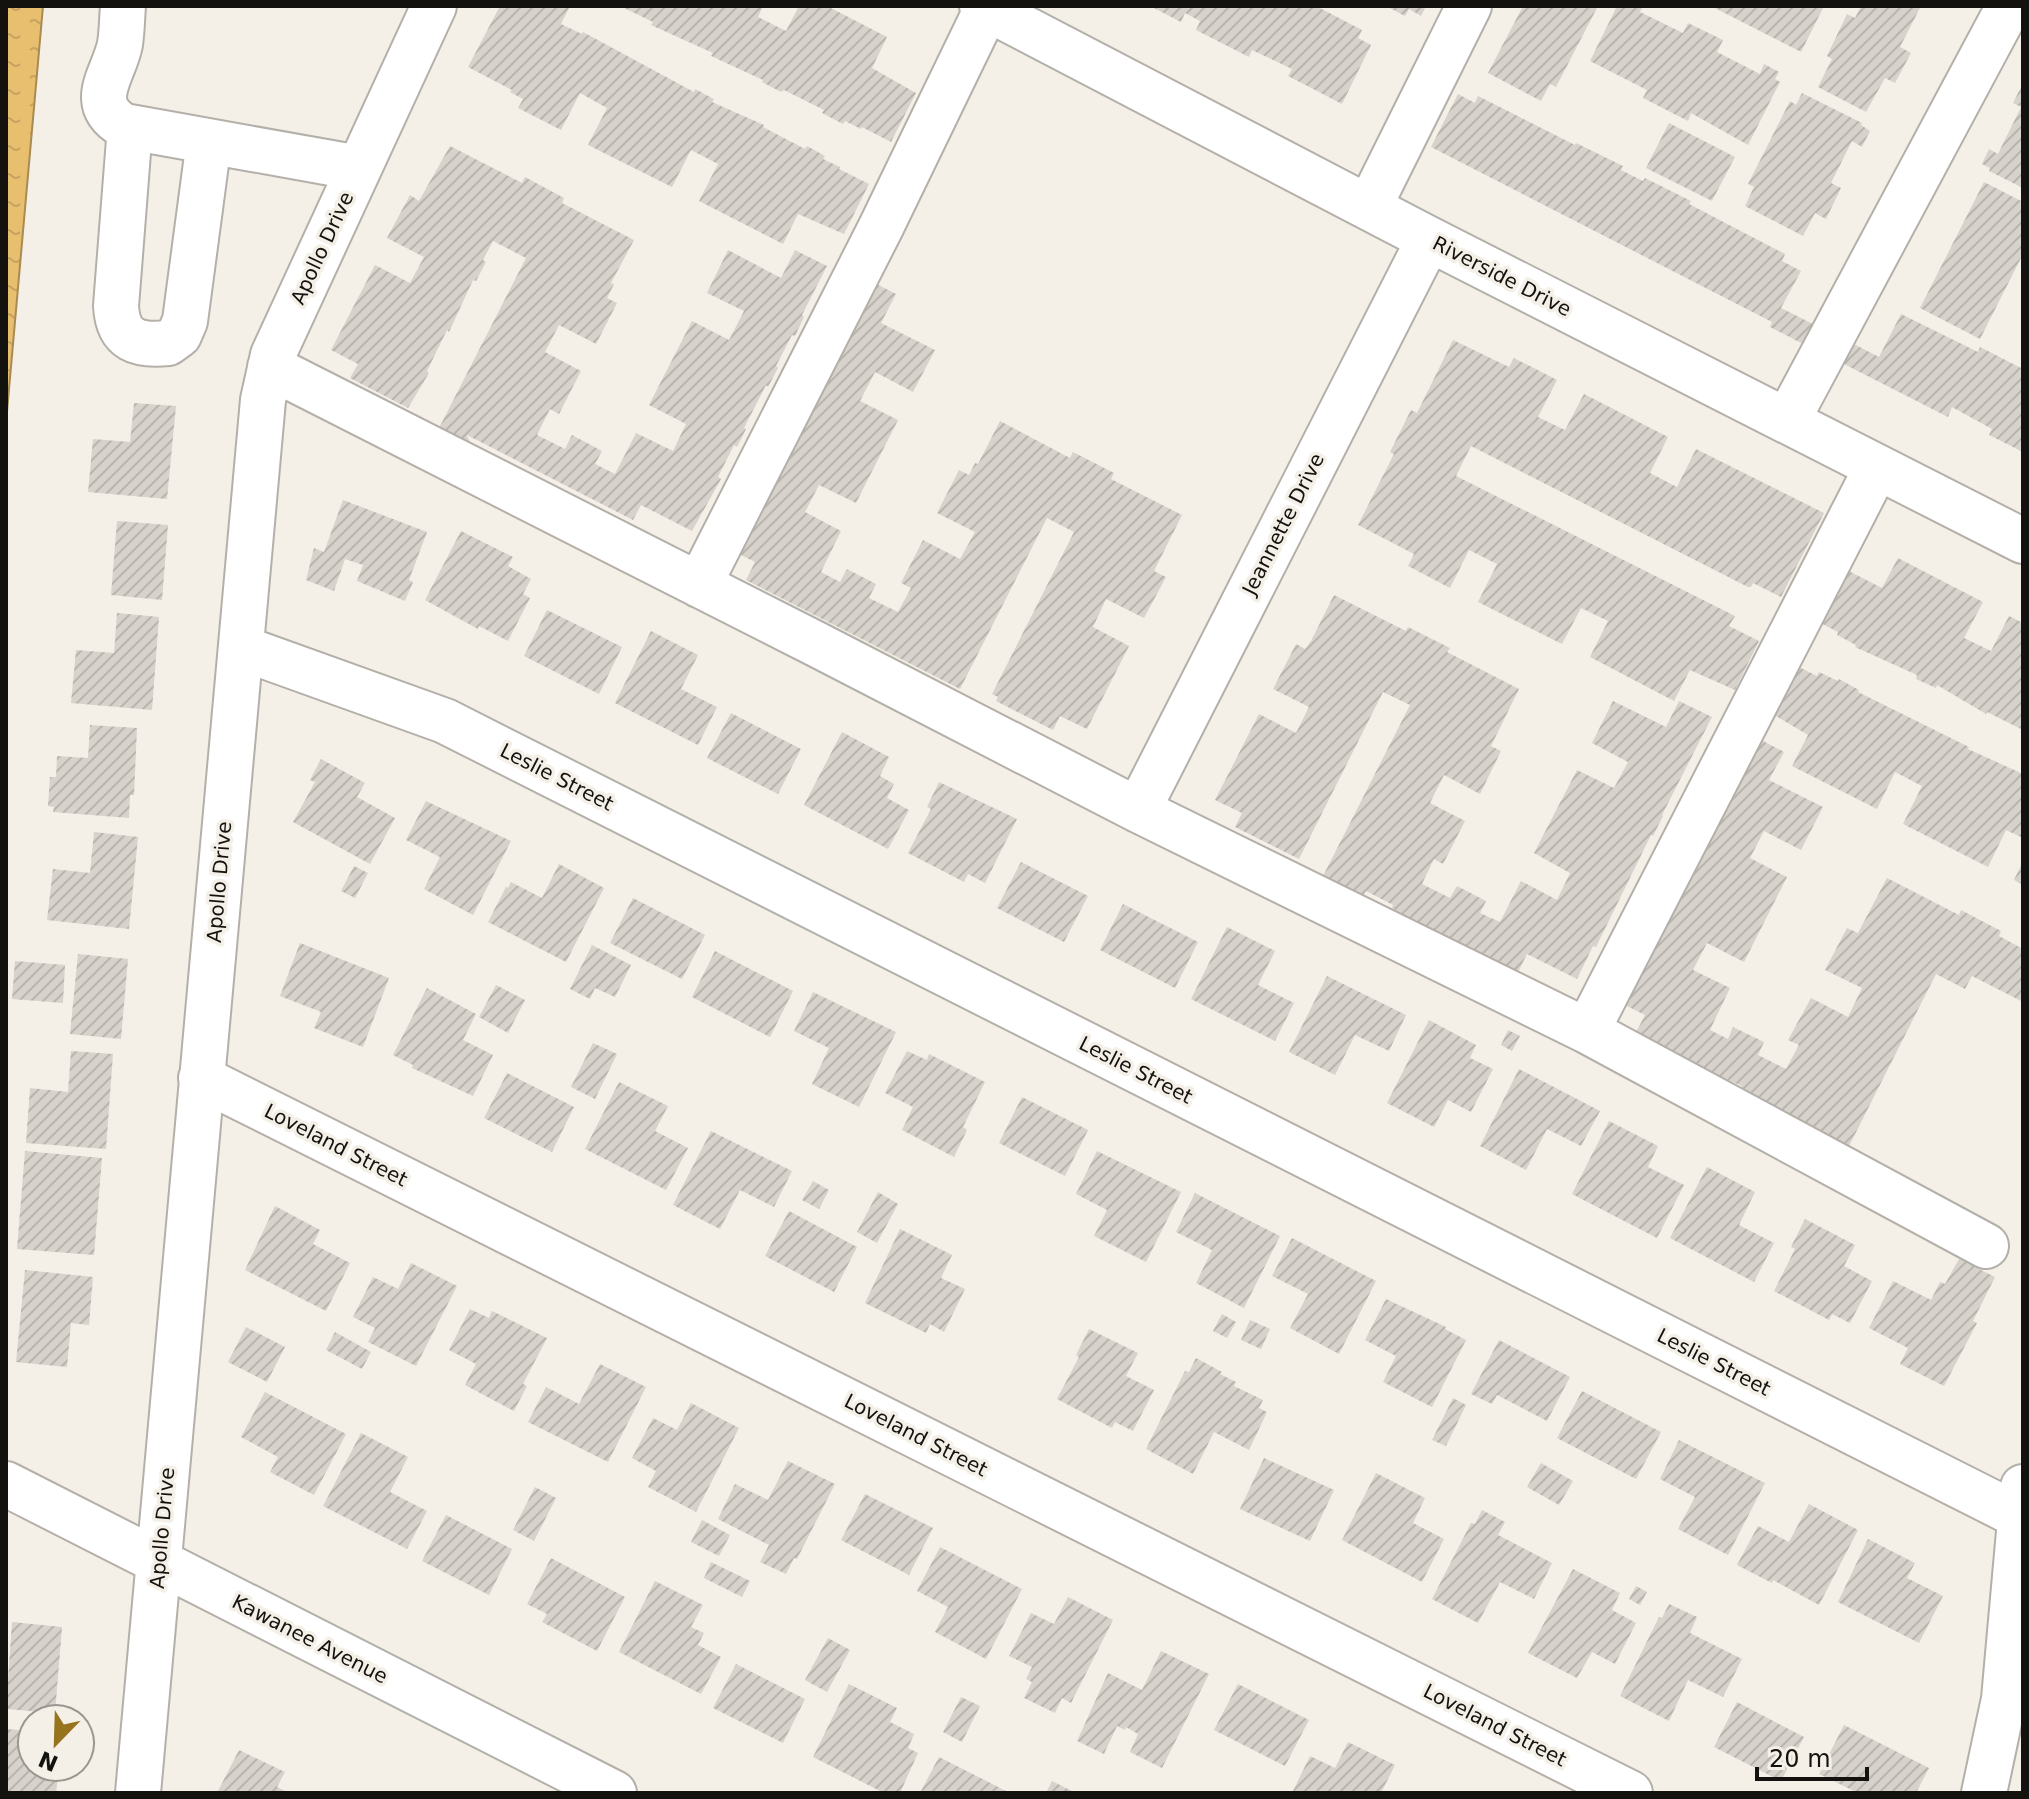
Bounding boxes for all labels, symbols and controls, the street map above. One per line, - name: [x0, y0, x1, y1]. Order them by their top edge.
- street label: Apollo Drive: [285, 188, 359, 308]
- street label: Riverside Drive: [1429, 231, 1575, 321]
- street label: Jeannette Drive: [1236, 449, 1329, 601]
- street label: Leslie Street: [496, 738, 618, 816]
- street label: Apollo Drive: [202, 820, 236, 944]
- street label: Leslie Street: [1075, 1031, 1197, 1109]
- street label: Loveland Street: [260, 1099, 412, 1192]
- street label: Leslie Street: [1653, 1323, 1775, 1401]
- street label: Loveland Street: [840, 1389, 992, 1482]
- street label: Apollo Drive: [145, 1466, 179, 1590]
- street label: Kawanee Avenue: [228, 1589, 392, 1689]
- street label: Loveland Street: [1419, 1679, 1571, 1772]
- north arrow: [16, 1703, 96, 1783]
- scale bar: [1757, 1731, 1867, 1781]
- text: 20 m: [1769, 1745, 1831, 1773]
- text: N: [35, 1746, 62, 1776]

